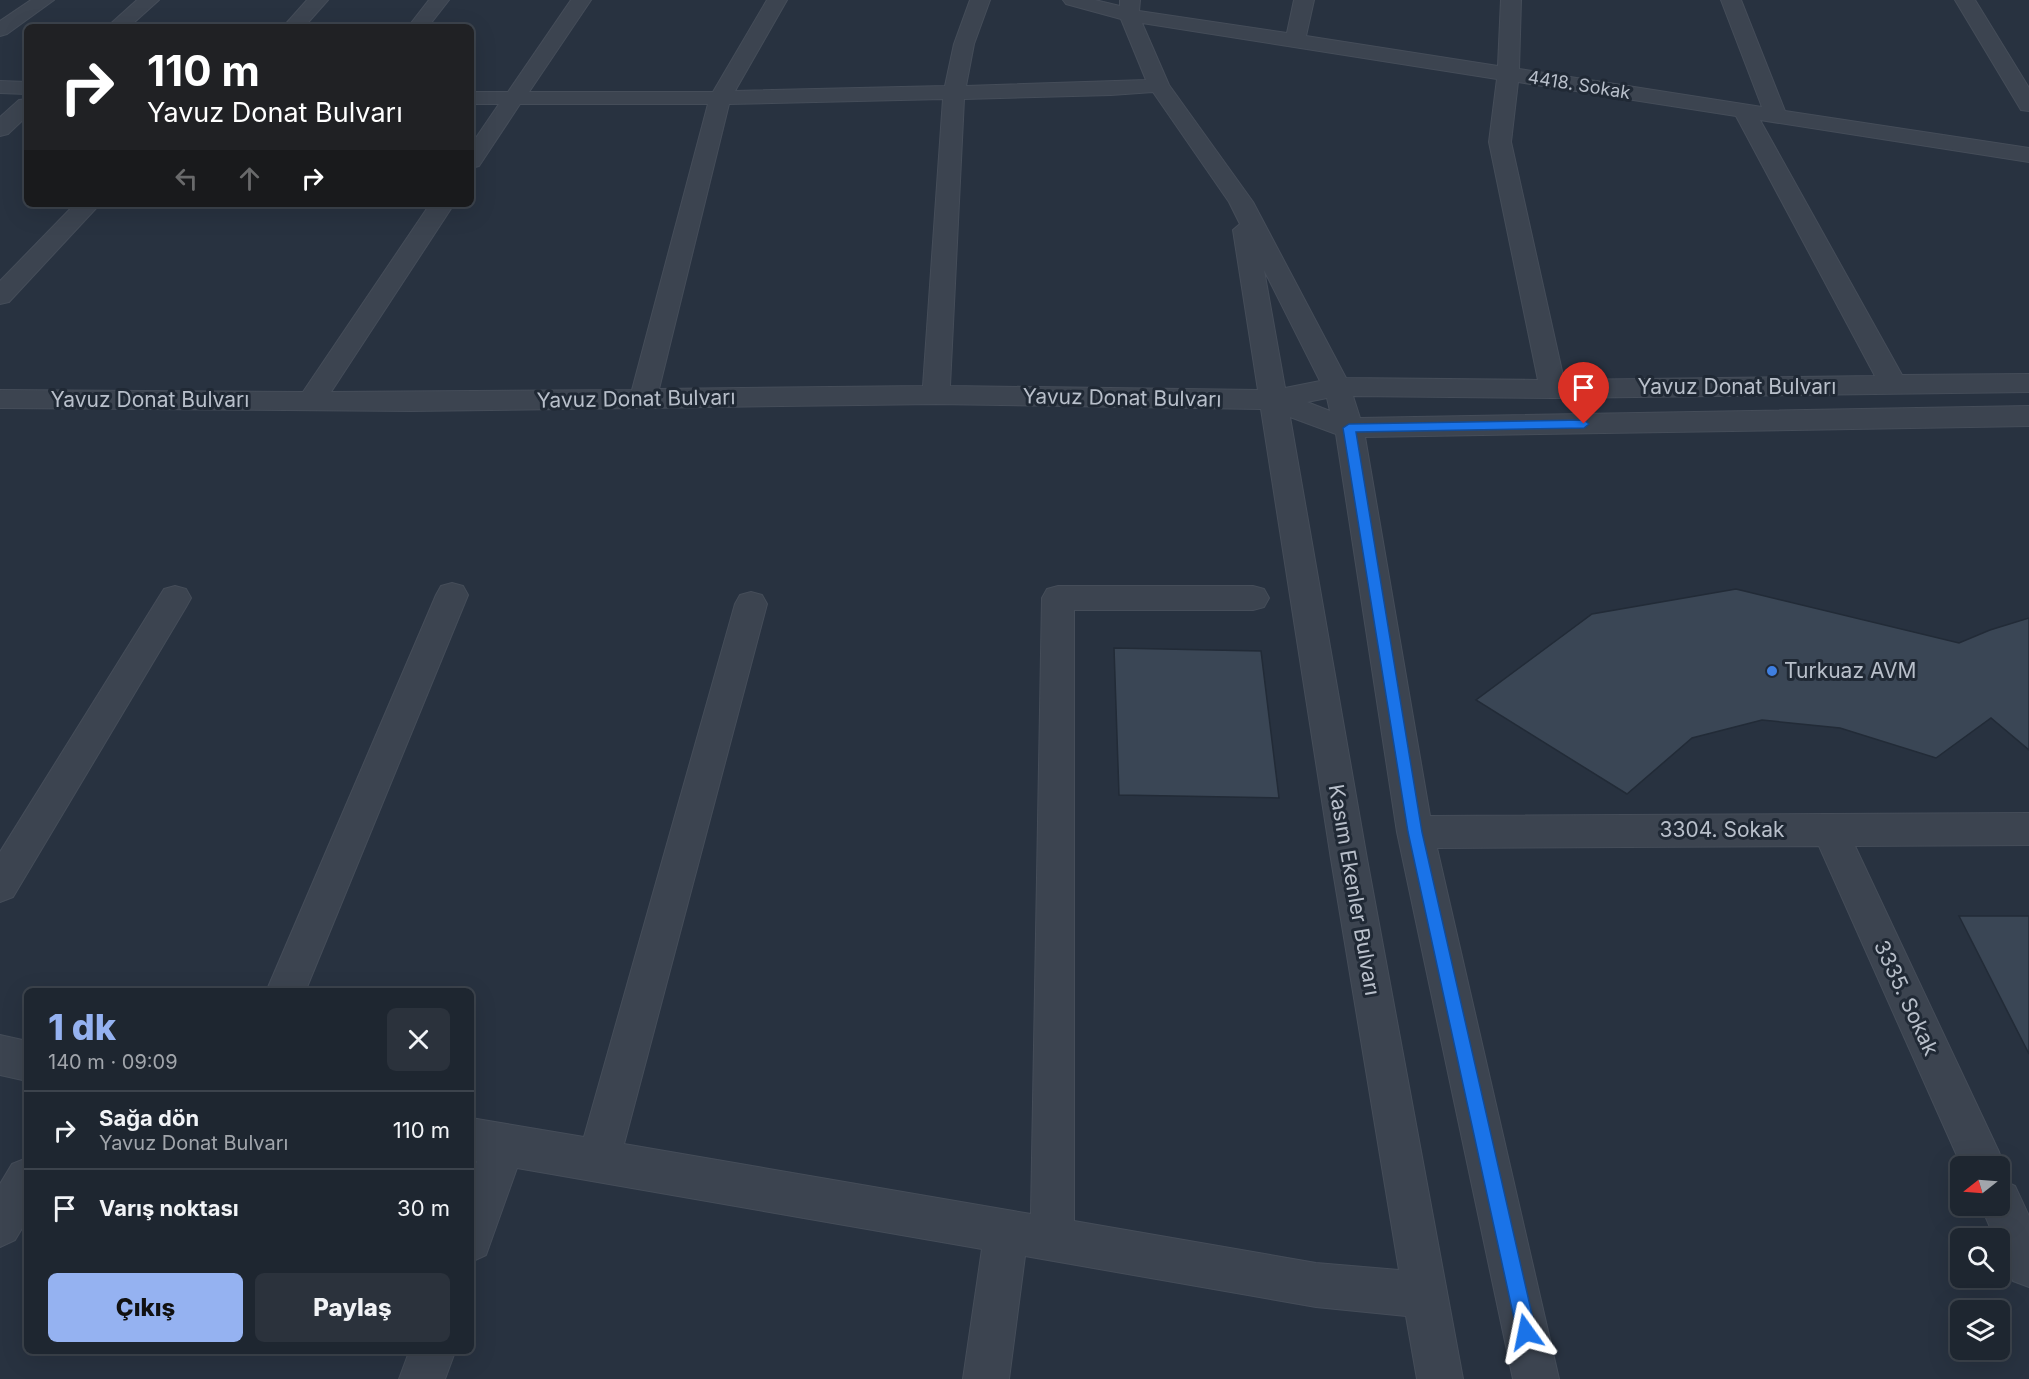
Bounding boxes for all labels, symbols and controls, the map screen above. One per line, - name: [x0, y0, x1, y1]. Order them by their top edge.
- text: 110 m: [147, 45, 260, 96]
- icon: right: [48, 48, 126, 126]
- street label: 4418. Sokak: [1526, 66, 1632, 103]
- text: Yavuz Donat Bulvarı: [147, 96, 403, 129]
- icon: left: [170, 162, 203, 195]
- icon: ahead: [233, 162, 266, 195]
- icon: right: [296, 162, 329, 195]
- pin: [1558, 362, 1609, 424]
- icon: arrive: [1567, 371, 1600, 404]
- street label: Yavuz Donat Bulvarı: [1638, 374, 1836, 399]
- street label: Yavuz Donat Bulvarı: [1022, 383, 1222, 412]
- street label: Yavuz Donat Bulvarı: [536, 384, 736, 413]
- street label: Yavuz Donat Bulvarı: [51, 387, 249, 412]
- place label: Turkuaz AVM: [1784, 658, 1916, 683]
- marker: Turkuaz AVM: [1765, 664, 1779, 678]
- street label: Kasım Ekenler Bulvarı: [1324, 782, 1385, 997]
- street label: 3304. Sokak: [1660, 817, 1785, 842]
- street label: 3335. Sokak: [1869, 936, 1944, 1060]
- text: 1 dk: [48, 1005, 116, 1049]
- button: close: [387, 1008, 450, 1071]
- text: 140 m · 09:09: [48, 1050, 178, 1074]
- text: Sağa dön: [99, 1105, 199, 1131]
- icon: right: [48, 1114, 81, 1147]
- text: 110 m: [393, 1117, 450, 1143]
- text: Yavuz Donat Bulvarı: [99, 1131, 288, 1155]
- north arrow: [1950, 1156, 2010, 1216]
- map controls: [1950, 1156, 2010, 1360]
- icon: arrive: [48, 1192, 81, 1225]
- text: Varış noktası: [99, 1195, 239, 1221]
- text: 30 m: [397, 1195, 450, 1221]
- button: search: [1950, 1228, 2010, 1288]
- button: Çıkış: [48, 1273, 243, 1342]
- button: Paylaş: [255, 1273, 450, 1342]
- position arrow: [1494, 1300, 1558, 1364]
- button: layers: [1950, 1300, 2010, 1360]

